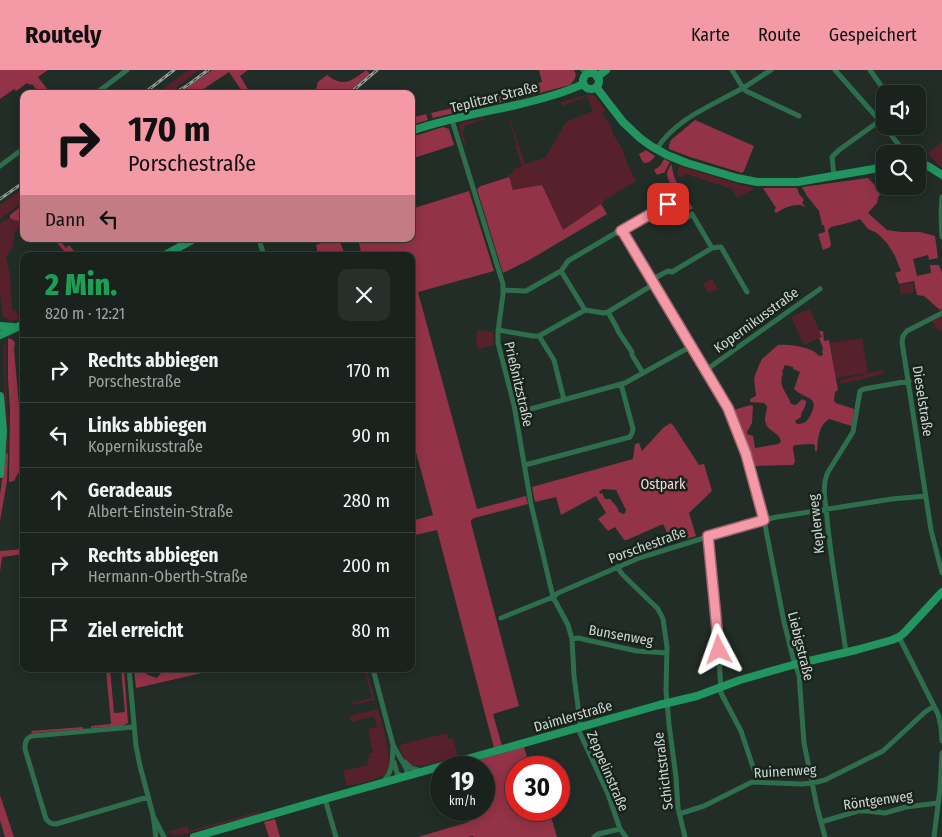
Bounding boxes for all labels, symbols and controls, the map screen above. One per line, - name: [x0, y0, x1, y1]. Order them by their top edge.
- text: Routely: [25, 21, 101, 49]
- text: Karte: [691, 24, 730, 46]
- text: Route: [758, 24, 801, 46]
- text: Gespeichert: [829, 24, 917, 46]
- street label: Teplitzer Straße: [449, 78, 540, 117]
- map controls: [876, 85, 926, 195]
- button: sound: [876, 85, 926, 135]
- text: 170 m: [128, 108, 211, 150]
- icon: right: [45, 110, 110, 175]
- button: search: [876, 145, 926, 195]
- text: Porschestraße: [128, 150, 256, 177]
- pin: [647, 183, 689, 225]
- icon: arrive: [654, 190, 682, 218]
- icon: left: [95, 205, 123, 233]
- text: Dann: [45, 208, 85, 231]
- text: 2 Min.: [45, 267, 117, 303]
- button: close: [338, 269, 390, 321]
- street label: Kopernikusstraße: [711, 284, 802, 357]
- text: 820 m · 12:21: [45, 304, 125, 323]
- street label: Prießnitzstraße: [500, 340, 537, 429]
- text: Rechts abbiegen: [88, 349, 218, 372]
- icon: right: [45, 356, 73, 384]
- text: 170 m: [346, 359, 390, 382]
- street label: Dieselstraße: [909, 364, 937, 438]
- text: Porschestraße: [88, 372, 181, 391]
- text: Links abbiegen: [88, 414, 207, 437]
- icon: left: [45, 421, 73, 449]
- text: 90 m: [352, 424, 390, 447]
- text: Kopernikusstraße: [88, 437, 203, 456]
- park label: Ostpark: [641, 476, 686, 493]
- text: Geradeaus: [88, 479, 172, 502]
- icon: ahead: [45, 486, 73, 514]
- text: 280 m: [343, 489, 390, 512]
- street label: Keplerweg: [805, 493, 828, 555]
- text: Albert-Einstein-Straße: [88, 502, 233, 521]
- street label: Porschestraße: [606, 524, 688, 567]
- text: Rechts abbiegen: [88, 544, 218, 567]
- icon: right: [45, 551, 73, 579]
- text: 200 m: [343, 554, 390, 577]
- text: Hermann-Oberth-Straße: [88, 567, 248, 586]
- street label: Liebigstraße: [784, 610, 817, 682]
- icon: arrive: [45, 616, 73, 644]
- text: Ziel erreicht: [88, 619, 184, 642]
- text: 80 m: [352, 619, 390, 642]
- street label: Bunsenweg: [587, 621, 655, 650]
- position arrow: [692, 623, 744, 675]
- street label: Daimlerstraße: [532, 697, 614, 736]
- street label: Zeppelinstraße: [583, 728, 632, 814]
- street label: Schichtstraße: [650, 731, 677, 811]
- speed limit sign: 30: [505, 756, 570, 821]
- street label: Ruinenweg: [753, 761, 817, 782]
- text: 19: [451, 767, 474, 797]
- street label: Röntgenweg: [842, 787, 914, 814]
- text: km/h: [449, 794, 476, 808]

